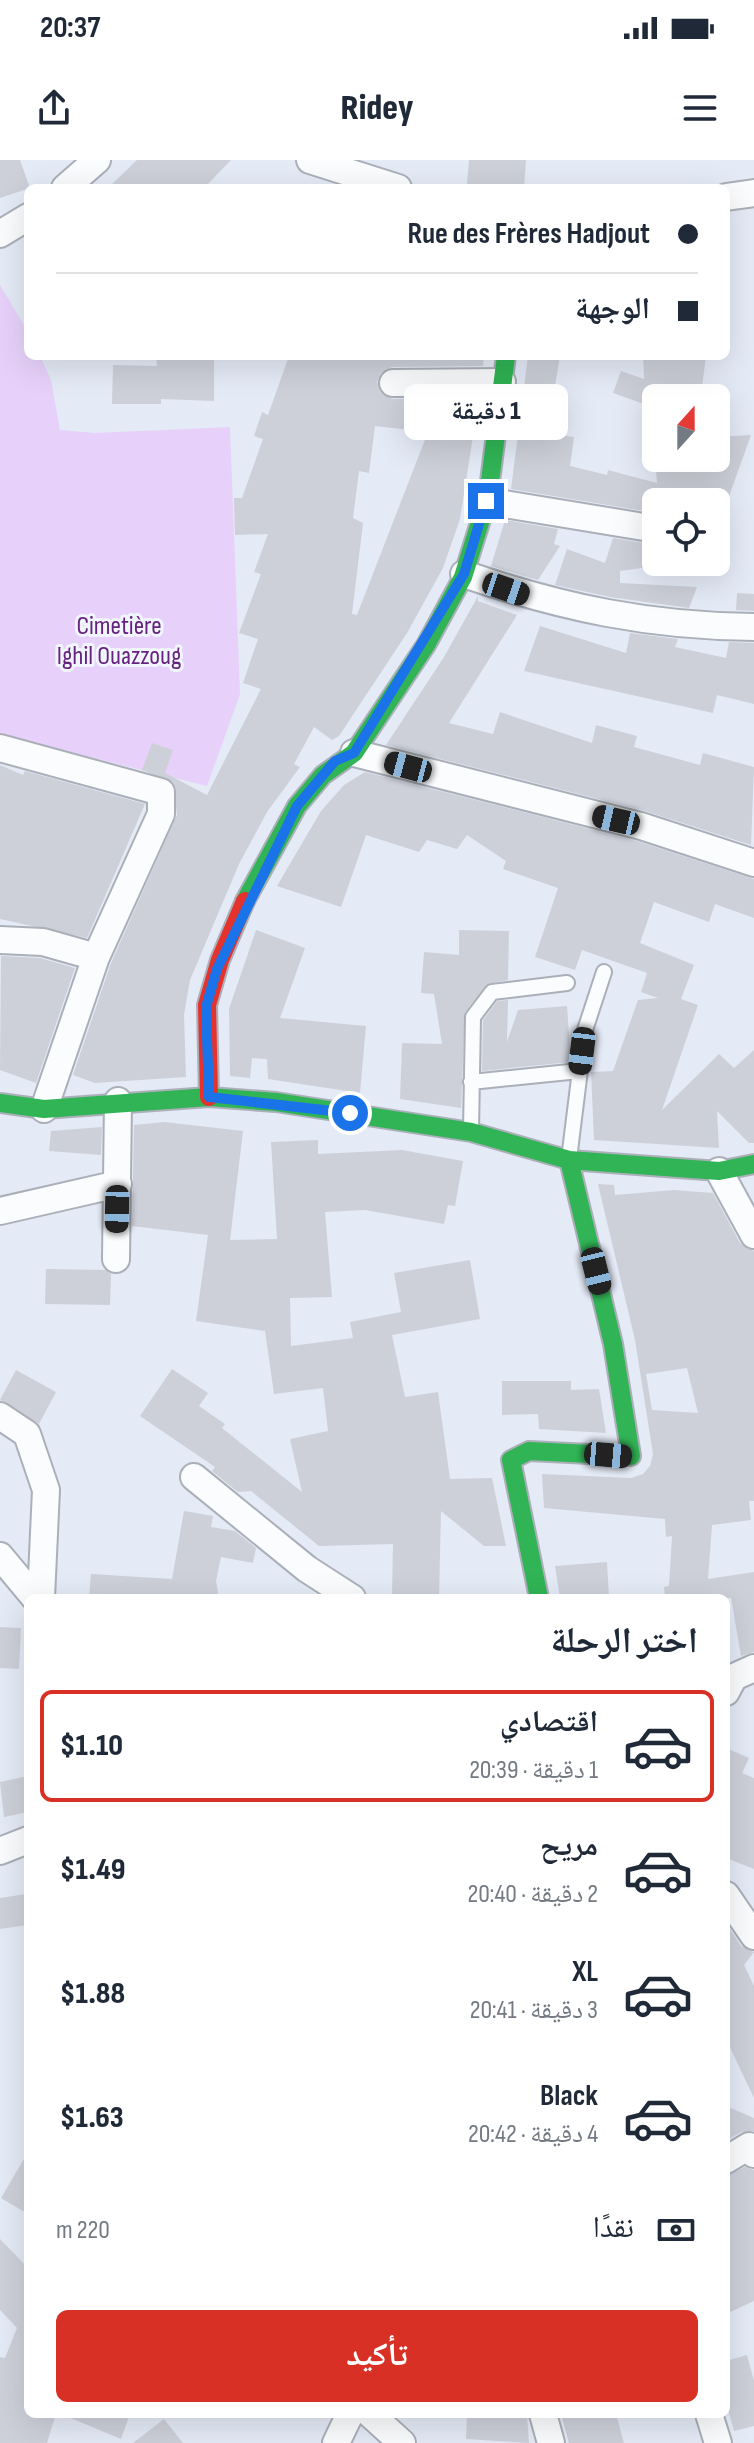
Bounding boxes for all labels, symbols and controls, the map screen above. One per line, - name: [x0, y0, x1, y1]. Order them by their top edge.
- text: 20:37: [40, 10, 100, 46]
- icon: share: [32, 86, 76, 130]
- icon: menu: [678, 86, 722, 130]
- text: Ridey: [341, 87, 413, 130]
- text: Rue des Frères Hadjout: [407, 216, 650, 252]
- text: الوجهة: [575, 291, 650, 327]
- north arrow: [642, 384, 730, 472]
- map controls: [642, 384, 730, 576]
- callout: 1 دقيقة: [404, 385, 568, 441]
- text: 1 دقيقة: [451, 396, 521, 427]
- route end: [468, 483, 504, 519]
- button: locate: [642, 488, 730, 576]
- car: [479, 570, 533, 608]
- park label: Cimetière Ighil Ouazzoug: [57, 611, 181, 672]
- car: [382, 749, 434, 785]
- car: [590, 803, 642, 837]
- car: [567, 1026, 597, 1076]
- route start: [332, 1095, 368, 1131]
- car: [105, 1185, 129, 1233]
- car: [579, 1245, 613, 1297]
- car: [583, 1441, 633, 1469]
- text: اختر الرحلة: [550, 1620, 698, 1663]
- text: اقتصادي: [500, 1704, 598, 1740]
- icon: car: [622, 1710, 694, 1782]
- text: $1.10: [60, 1728, 123, 1764]
- text: 1 دقيقة · 20:39: [469, 1755, 598, 1786]
- text: مريح: [540, 1828, 598, 1864]
- icon: car: [622, 1834, 694, 1906]
- text: $1.49: [60, 1852, 125, 1888]
- text: 2 دقيقة · 20:40: [467, 1879, 598, 1910]
- text: XL: [572, 1954, 598, 1990]
- icon: car: [622, 1958, 694, 2030]
- text: $1.88: [60, 1976, 125, 2012]
- text: 3 دقيقة · 20:41: [470, 1995, 598, 2026]
- text: Black: [540, 2078, 598, 2114]
- icon: car: [622, 2082, 694, 2154]
- text: $1.63: [60, 2100, 124, 2136]
- text: 4 دقيقة · 20:42: [468, 2119, 598, 2150]
- icon: cash: [654, 2208, 698, 2252]
- text: نقدًا: [593, 2210, 634, 2246]
- text: 220 m: [56, 2215, 110, 2246]
- button: تأكيد: [56, 2310, 698, 2402]

